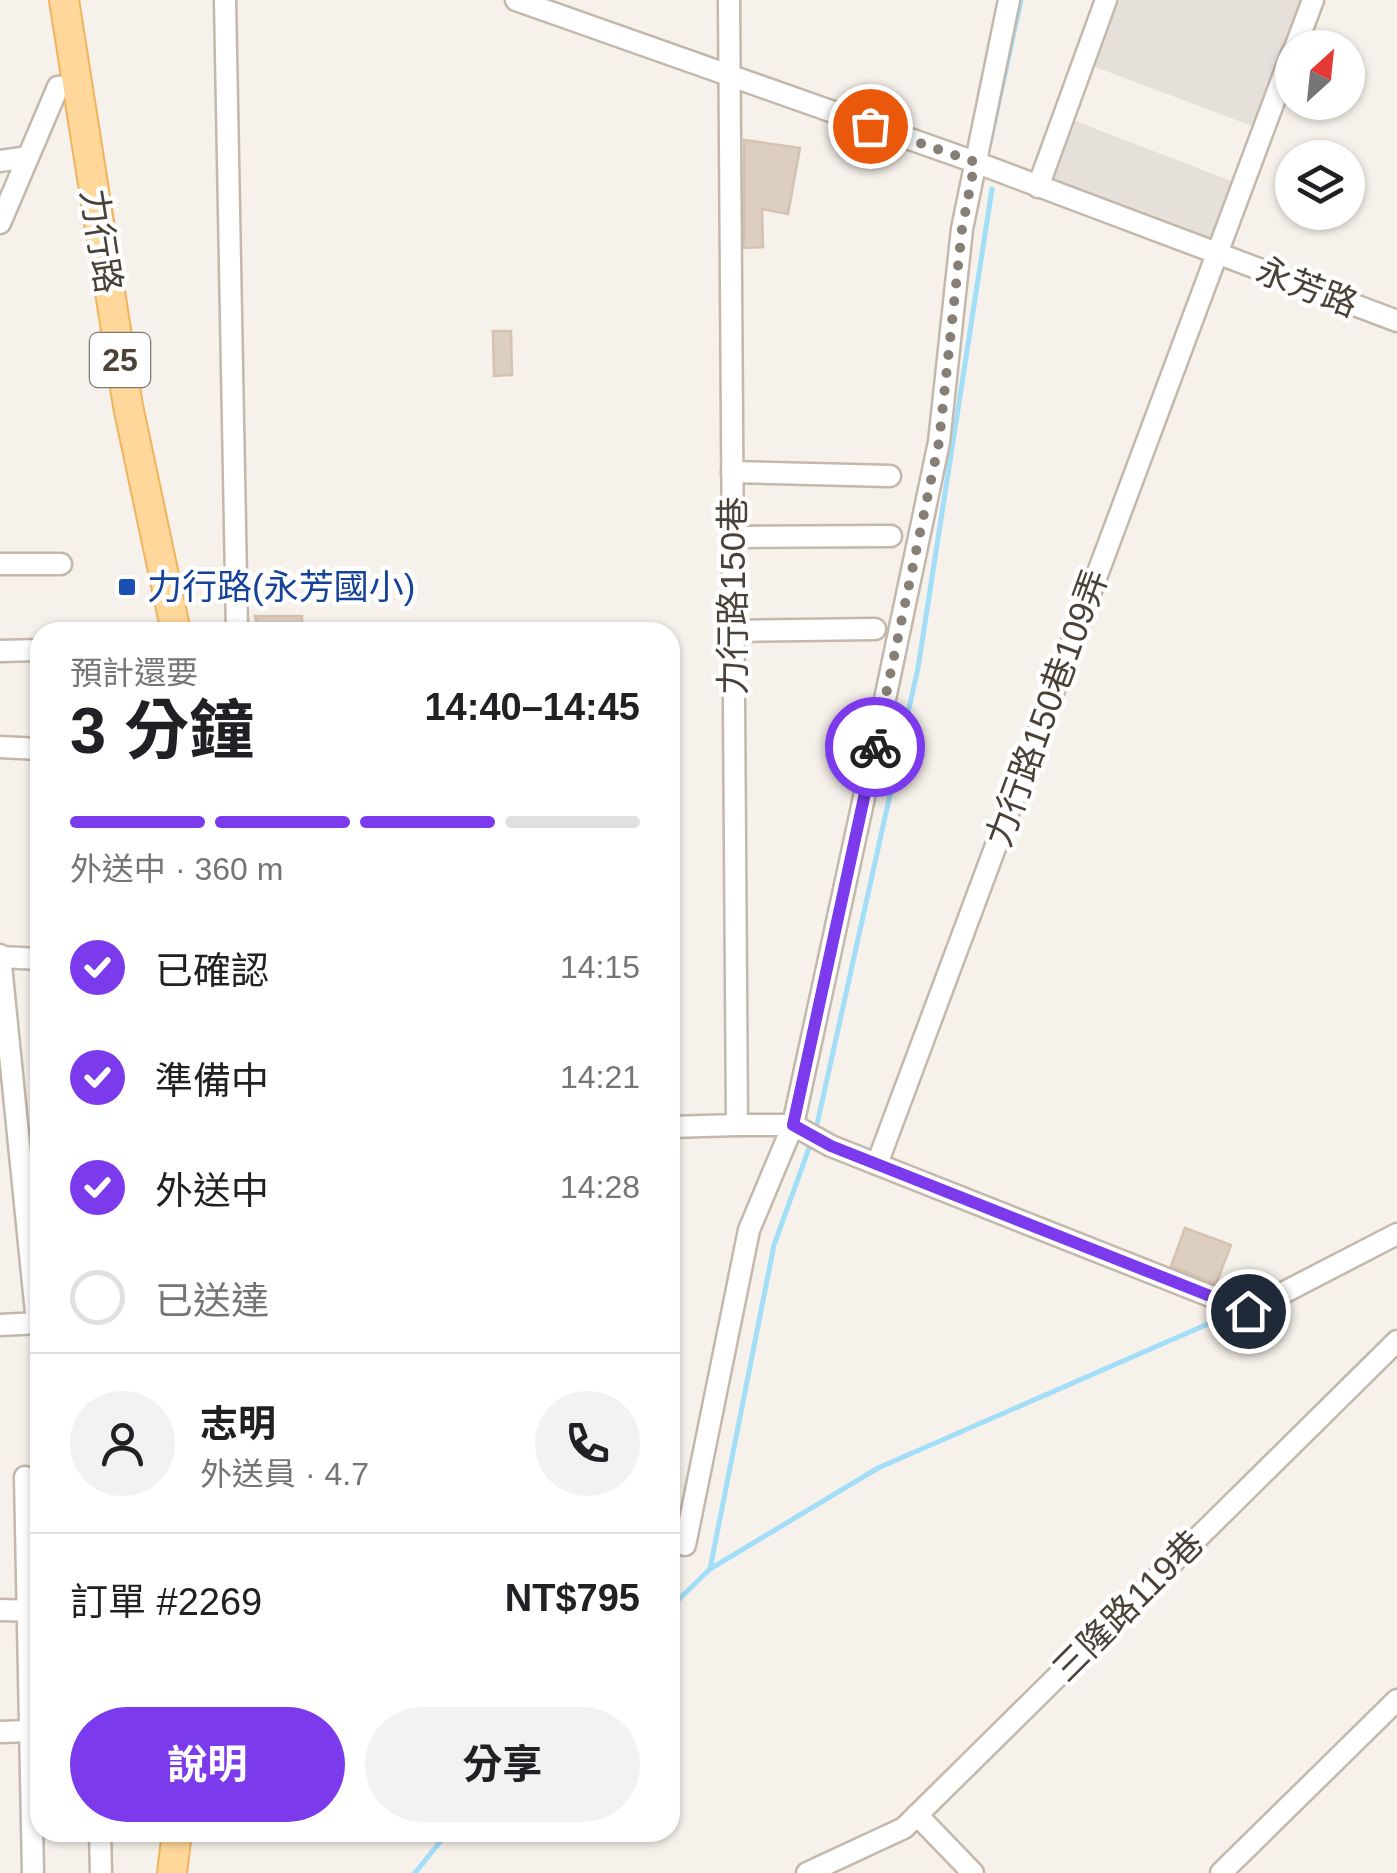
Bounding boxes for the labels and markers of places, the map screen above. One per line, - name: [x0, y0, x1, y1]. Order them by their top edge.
- pin: [828, 84, 913, 169]
- place label: 力行路(永芳國小): [147, 567, 415, 606]
- marker: 力行路(永芳國小): [116, 576, 138, 598]
- pin: [1206, 1269, 1291, 1354]

